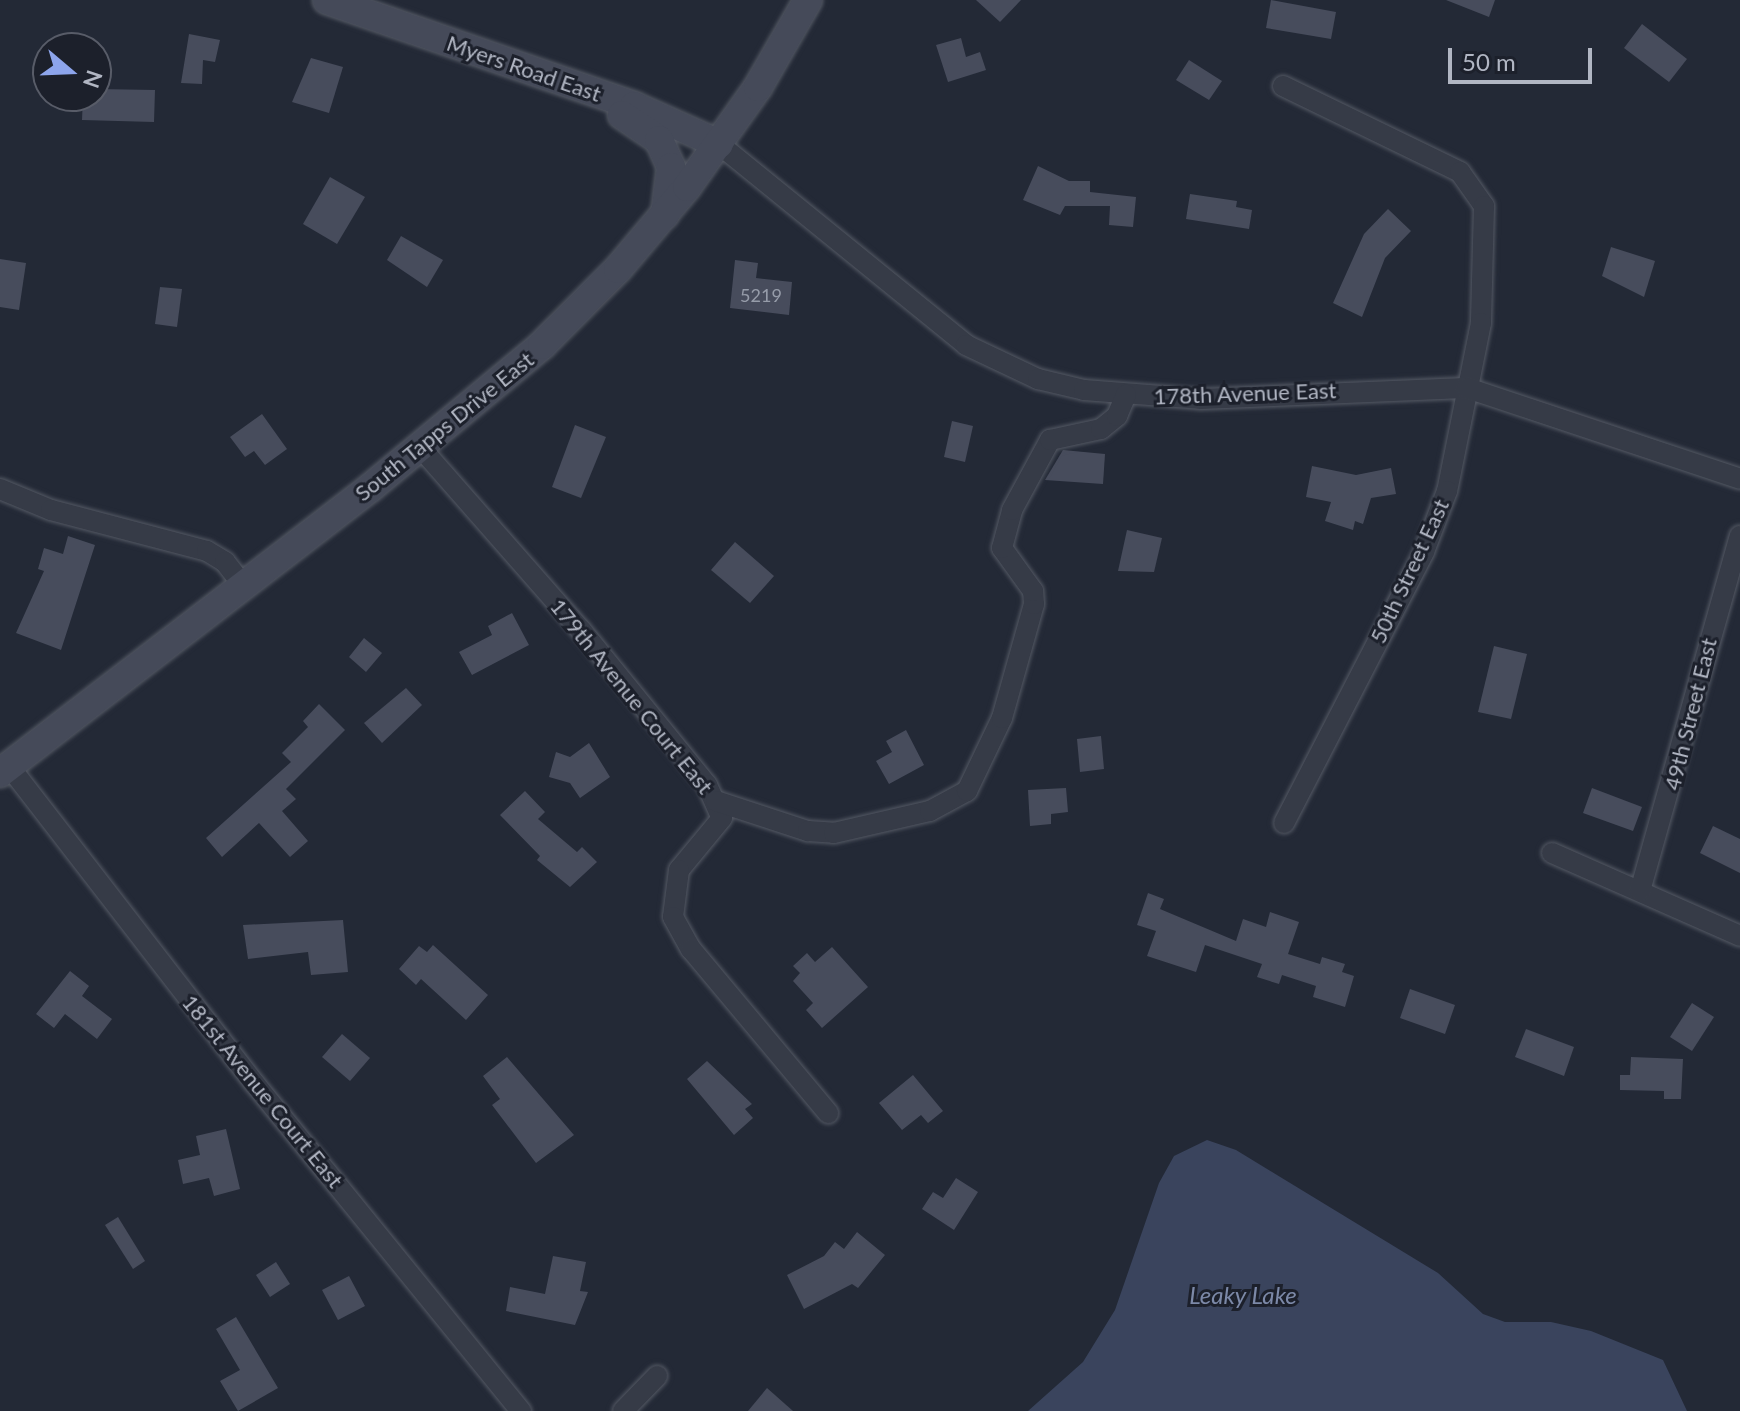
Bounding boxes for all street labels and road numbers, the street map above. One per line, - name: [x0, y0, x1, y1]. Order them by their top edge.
- street label: Myers Road East: [443, 29, 605, 107]
- street label: South Tapps Drive East: [349, 346, 539, 506]
- street label: 178th Avenue East: [1153, 377, 1337, 409]
- street label: 50th Street East: [1364, 495, 1454, 647]
- street label: 179th Avenue Court East: [545, 593, 719, 799]
- street label: 49th Street East: [1658, 635, 1722, 793]
- street label: 181st Avenue Court East: [177, 989, 349, 1193]

